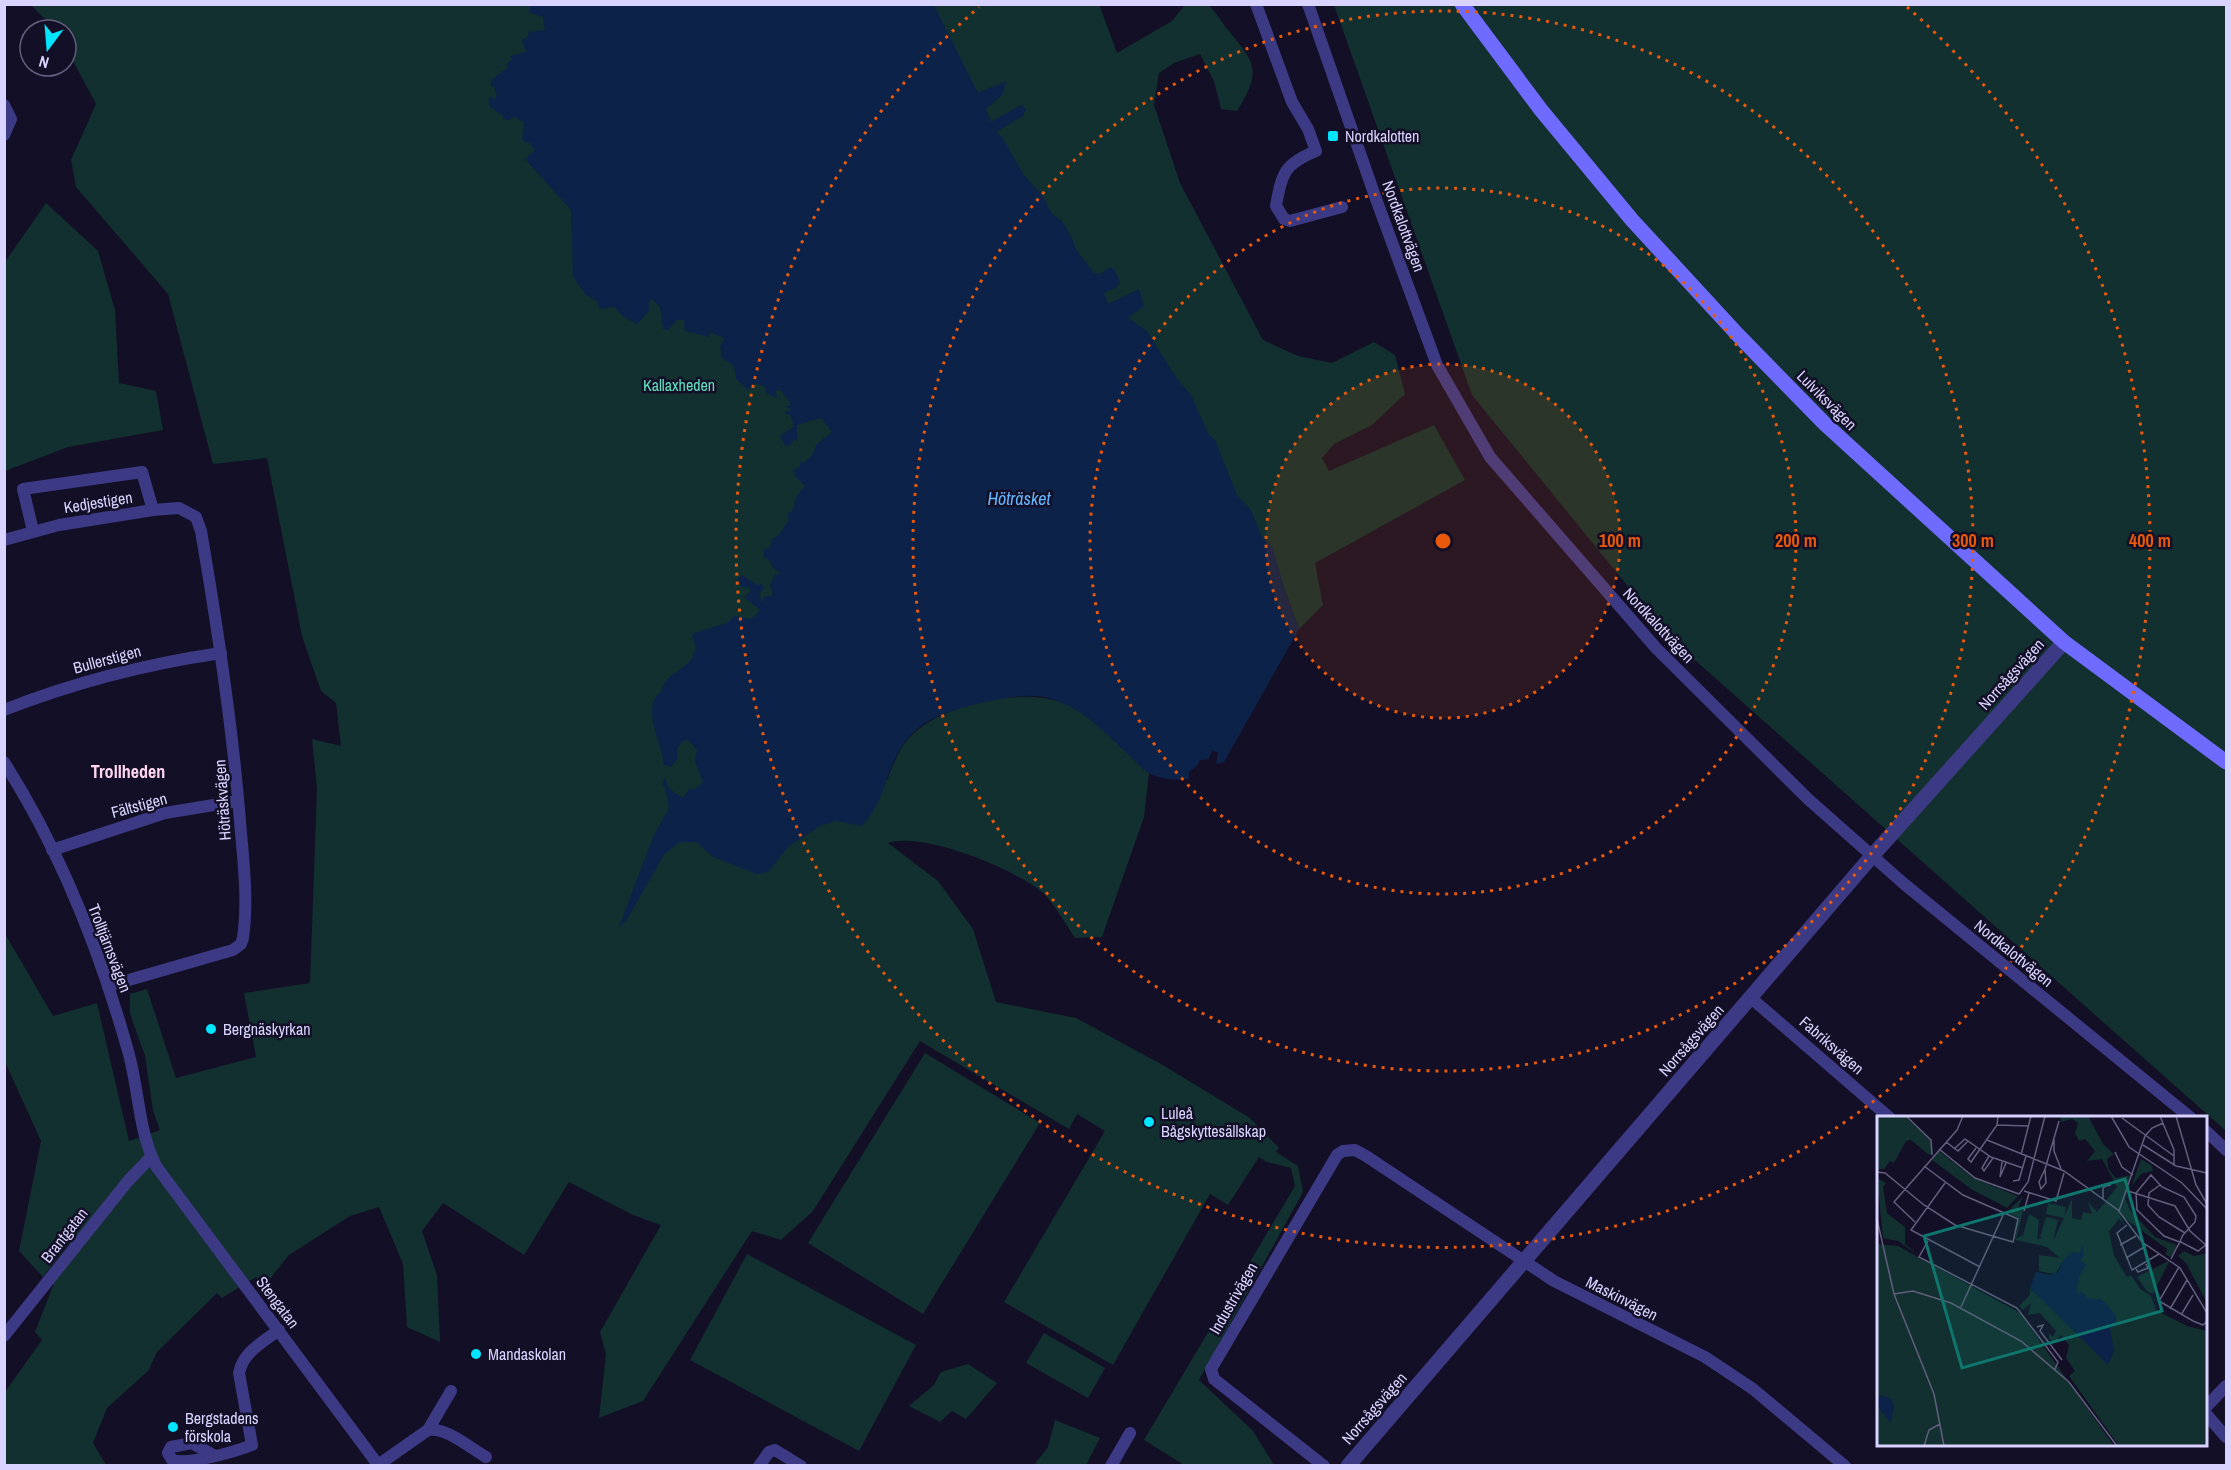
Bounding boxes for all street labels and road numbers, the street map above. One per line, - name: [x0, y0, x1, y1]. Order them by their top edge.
- street label: Nordkalottvägen: [1377, 177, 1431, 275]
- street label: Lulviksvägen: [1792, 365, 1862, 435]
- street label: Kedjestigen: [62, 486, 134, 518]
- street label: Nordkalottvägen: [1618, 583, 1700, 667]
- street label: Norrsågsvägen: [1973, 634, 2049, 714]
- street label: Bullerstigen: [71, 639, 143, 679]
- street label: Höträskvägen: [208, 759, 236, 841]
- street label: Fältstigen: [109, 787, 169, 823]
- street label: Trolltjärnsvägen: [83, 901, 137, 995]
- street label: Nordkalottvägen: [1970, 914, 2058, 992]
- street label: Norrsågsvägen: [1654, 999, 1728, 1081]
- street label: Fabriksvägen: [1795, 1011, 1869, 1079]
- street label: Brantgatan: [36, 1203, 92, 1267]
- street label: Industrivägen: [1204, 1258, 1262, 1338]
- street label: Maskinvägen: [1582, 1270, 1662, 1326]
- street label: Stengatan: [251, 1271, 305, 1333]
- street label: Norrsågsvägen: [1337, 1367, 1411, 1449]

